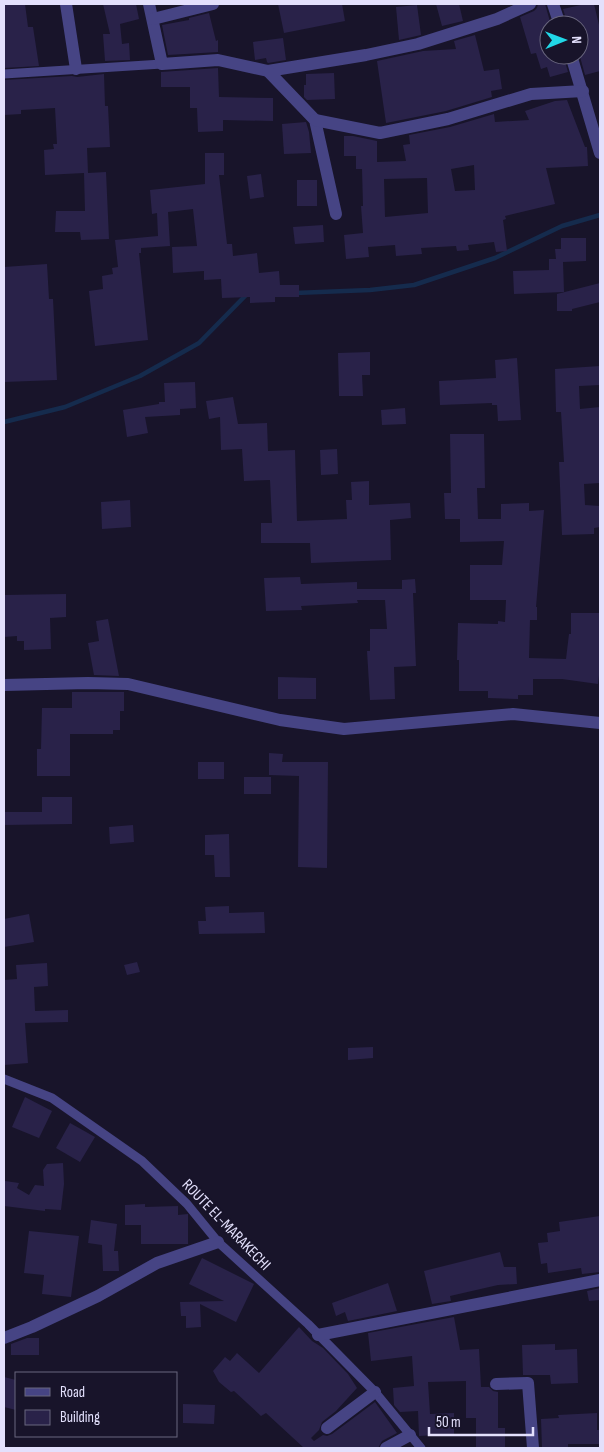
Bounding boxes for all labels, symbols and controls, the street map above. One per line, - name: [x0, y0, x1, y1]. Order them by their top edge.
- north arrow: [539, 15, 589, 65]
- text: N: [568, 36, 585, 44]
- street label: ROUTE EL-MARAKECHI: [178, 1175, 274, 1275]
- legend: [15, 1372, 178, 1437]
- text: Road: [60, 1383, 85, 1402]
- scale bar: [429, 1404, 533, 1436]
- text: Building: [60, 1408, 100, 1427]
- text: 50 m: [436, 1413, 461, 1432]

